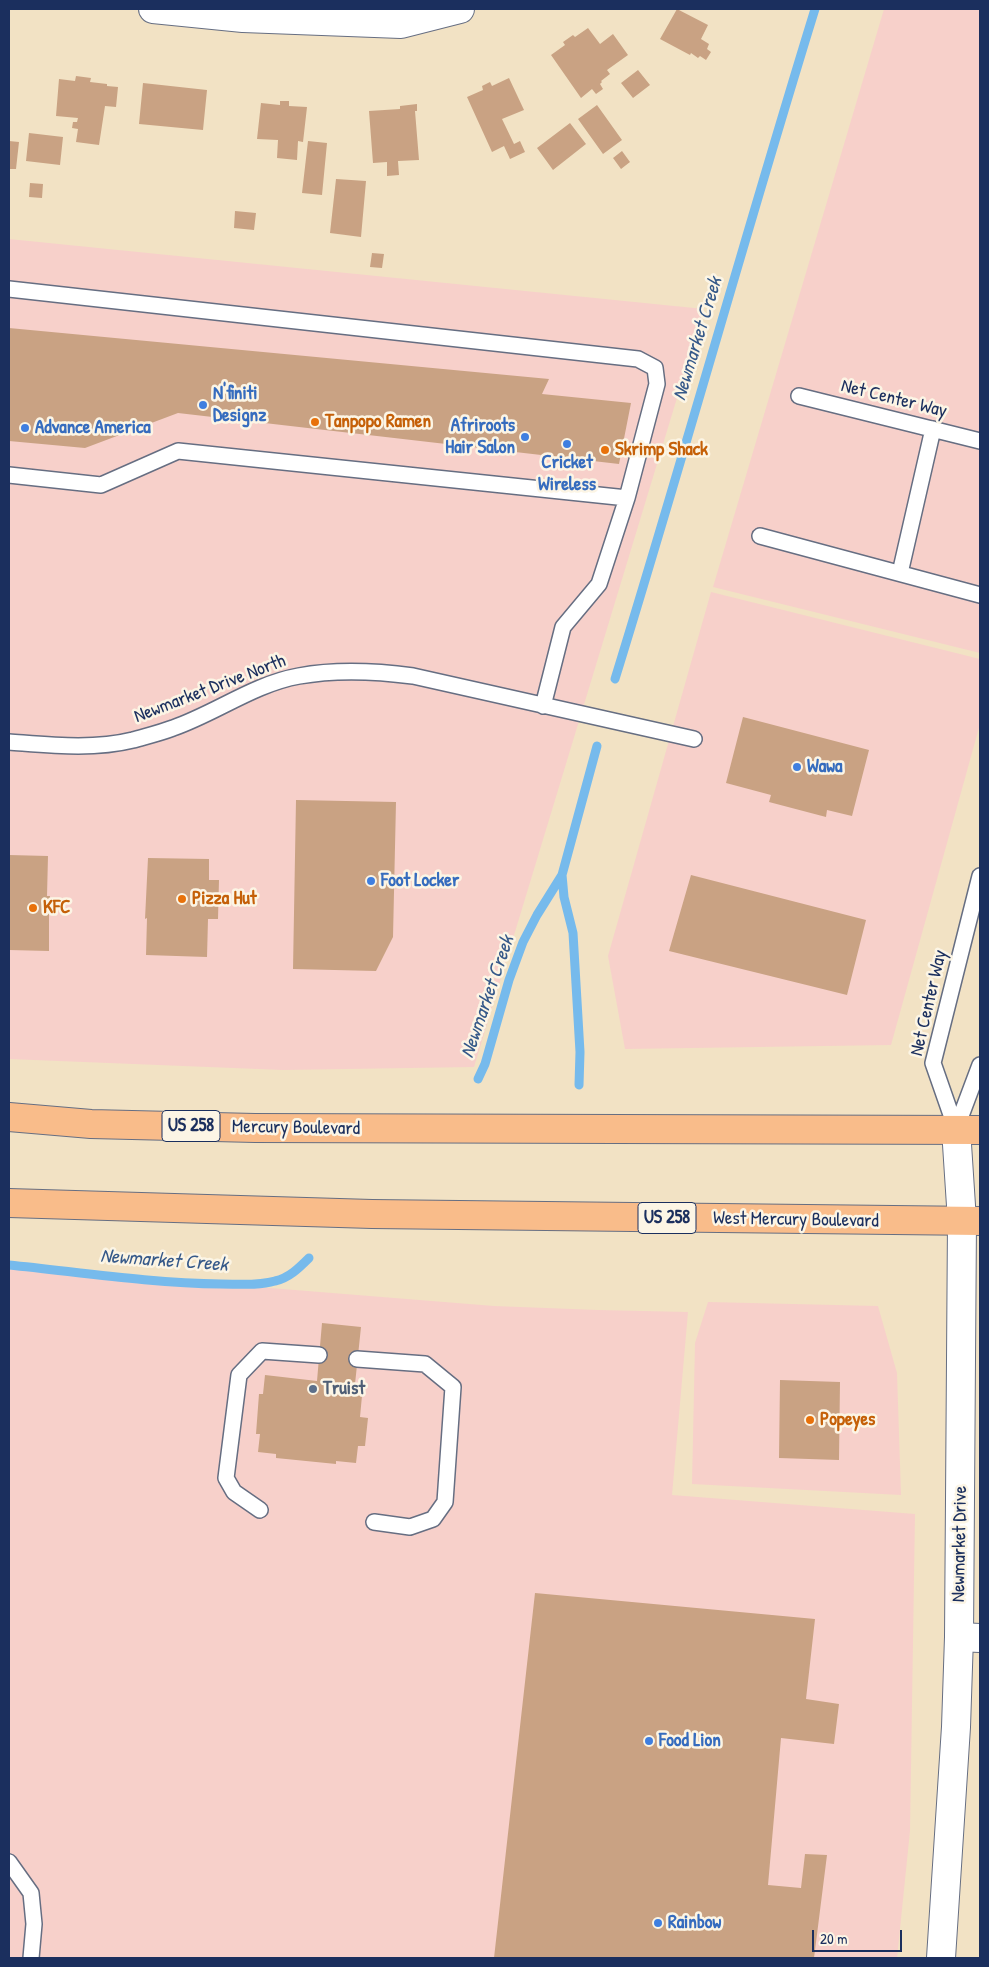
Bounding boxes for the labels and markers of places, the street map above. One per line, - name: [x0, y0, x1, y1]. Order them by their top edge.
- place label: N'finiti Designz: [213, 383, 266, 427]
- marker: N'finiti Designz: [197, 399, 209, 411]
- place label: Tanpopo Ramen: [325, 411, 431, 433]
- place label: Afriroots Hair Salon: [445, 415, 515, 459]
- marker: Tanpopo Ramen: [309, 416, 321, 428]
- place label: Advance America: [35, 417, 151, 439]
- marker: Advance America: [19, 422, 31, 434]
- marker: Afriroots Hair Salon: [519, 431, 531, 443]
- marker: Cricket Wireless: [561, 438, 573, 450]
- place label: Skrimp Shack: [615, 439, 708, 461]
- marker: Skrimp Shack: [599, 444, 611, 456]
- place label: Cricket Wireless: [538, 452, 596, 496]
- place label: Wawa: [807, 756, 842, 778]
- marker: Wawa: [791, 761, 803, 773]
- place label: Foot Locker: [381, 870, 459, 892]
- marker: Foot Locker: [365, 875, 377, 887]
- place label: Pizza Hut: [192, 888, 257, 910]
- marker: Pizza Hut: [176, 893, 188, 905]
- place label: KFC: [43, 897, 70, 919]
- marker: KFC: [27, 902, 39, 914]
- place label: Truist: [323, 1378, 365, 1400]
- marker: Truist: [307, 1383, 319, 1395]
- place label: Popeyes: [820, 1409, 875, 1431]
- marker: Popeyes: [804, 1414, 816, 1426]
- place label: Food Lion: [659, 1730, 721, 1752]
- marker: Food Lion: [643, 1735, 655, 1747]
- place label: Rainbow: [668, 1912, 721, 1934]
- marker: Rainbow: [652, 1917, 664, 1929]

